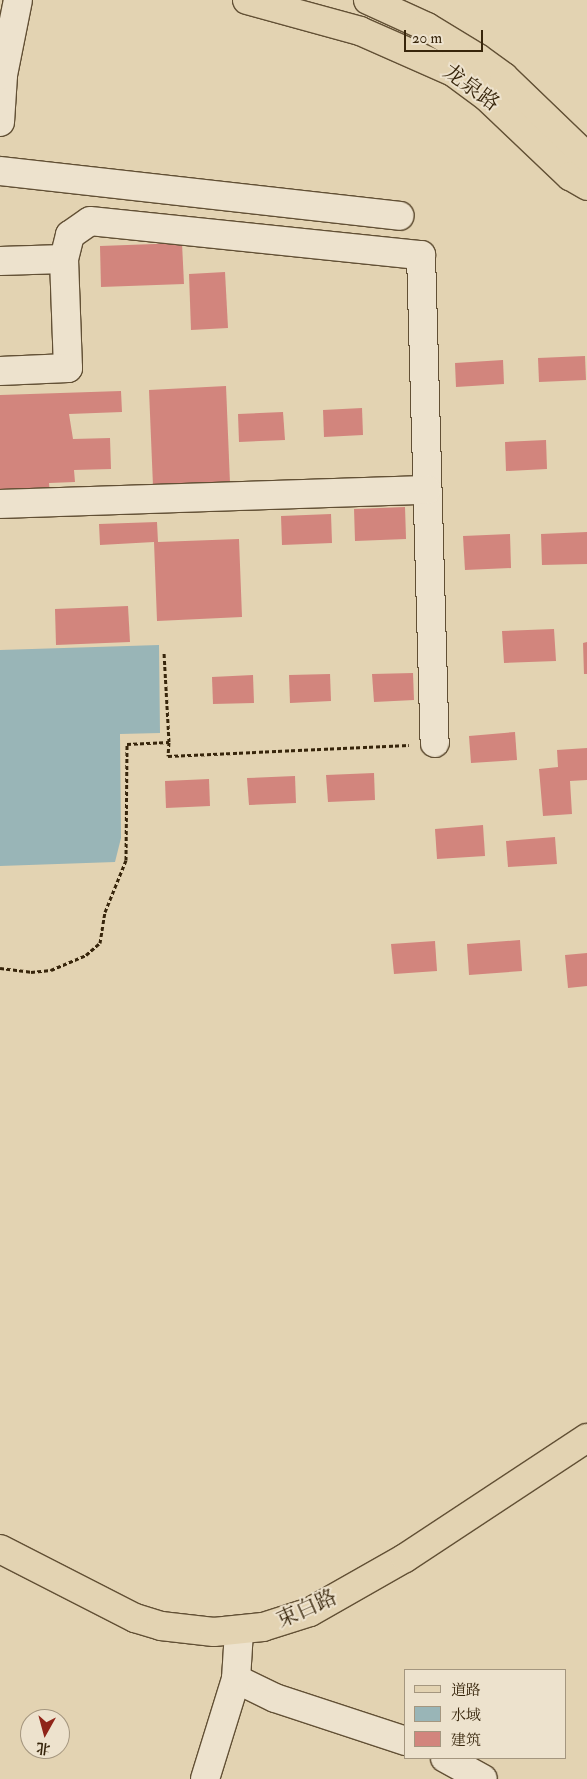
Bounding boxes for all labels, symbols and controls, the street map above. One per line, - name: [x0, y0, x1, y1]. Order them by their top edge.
- scale bar: [407, 20, 486, 52]
- text: 20 m: [412, 29, 442, 48]
- street label: 龙泉路: [438, 59, 504, 117]
- street label: 束白路: [273, 1585, 341, 1633]
- legend: [404, 1669, 567, 1759]
- text: 道路: [451, 1681, 481, 1700]
- text: 水域: [451, 1706, 481, 1725]
- north arrow: [20, 1709, 70, 1759]
- text: 建筑: [451, 1731, 481, 1750]
- text: 北: [35, 1739, 51, 1758]

